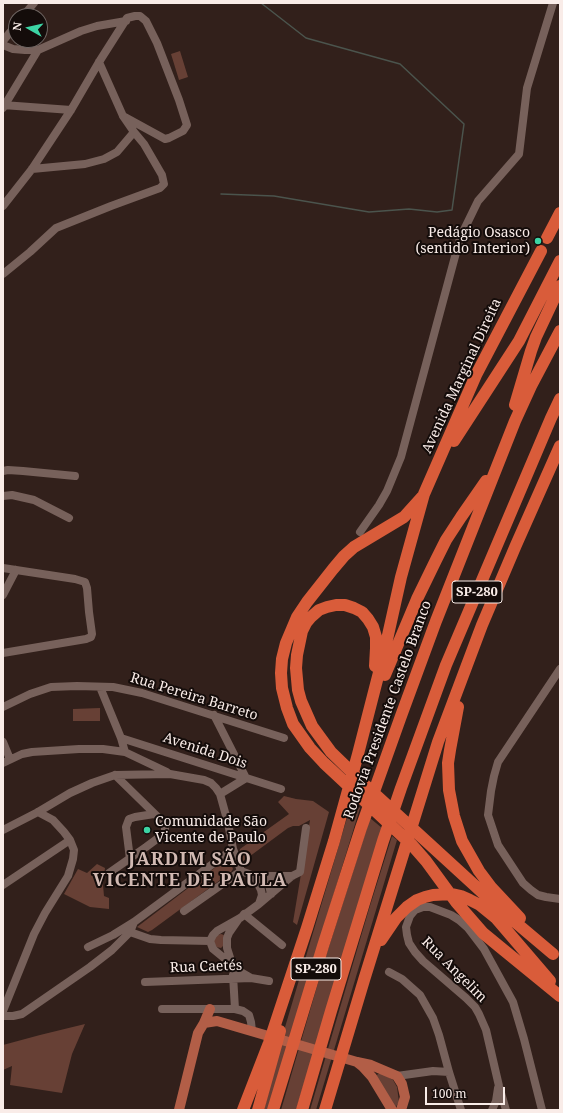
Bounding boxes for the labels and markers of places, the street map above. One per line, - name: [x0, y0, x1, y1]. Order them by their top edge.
- place label: Pedágio Osasco (sentido Interior): [415, 225, 530, 258]
- marker: Pedágio Osasco (sentido Interior): [533, 236, 543, 246]
- place label: Comunidade São Vicente de Paulo: [155, 814, 267, 846]
- marker: Comunidade São Vicente de Paulo: [142, 825, 152, 835]

